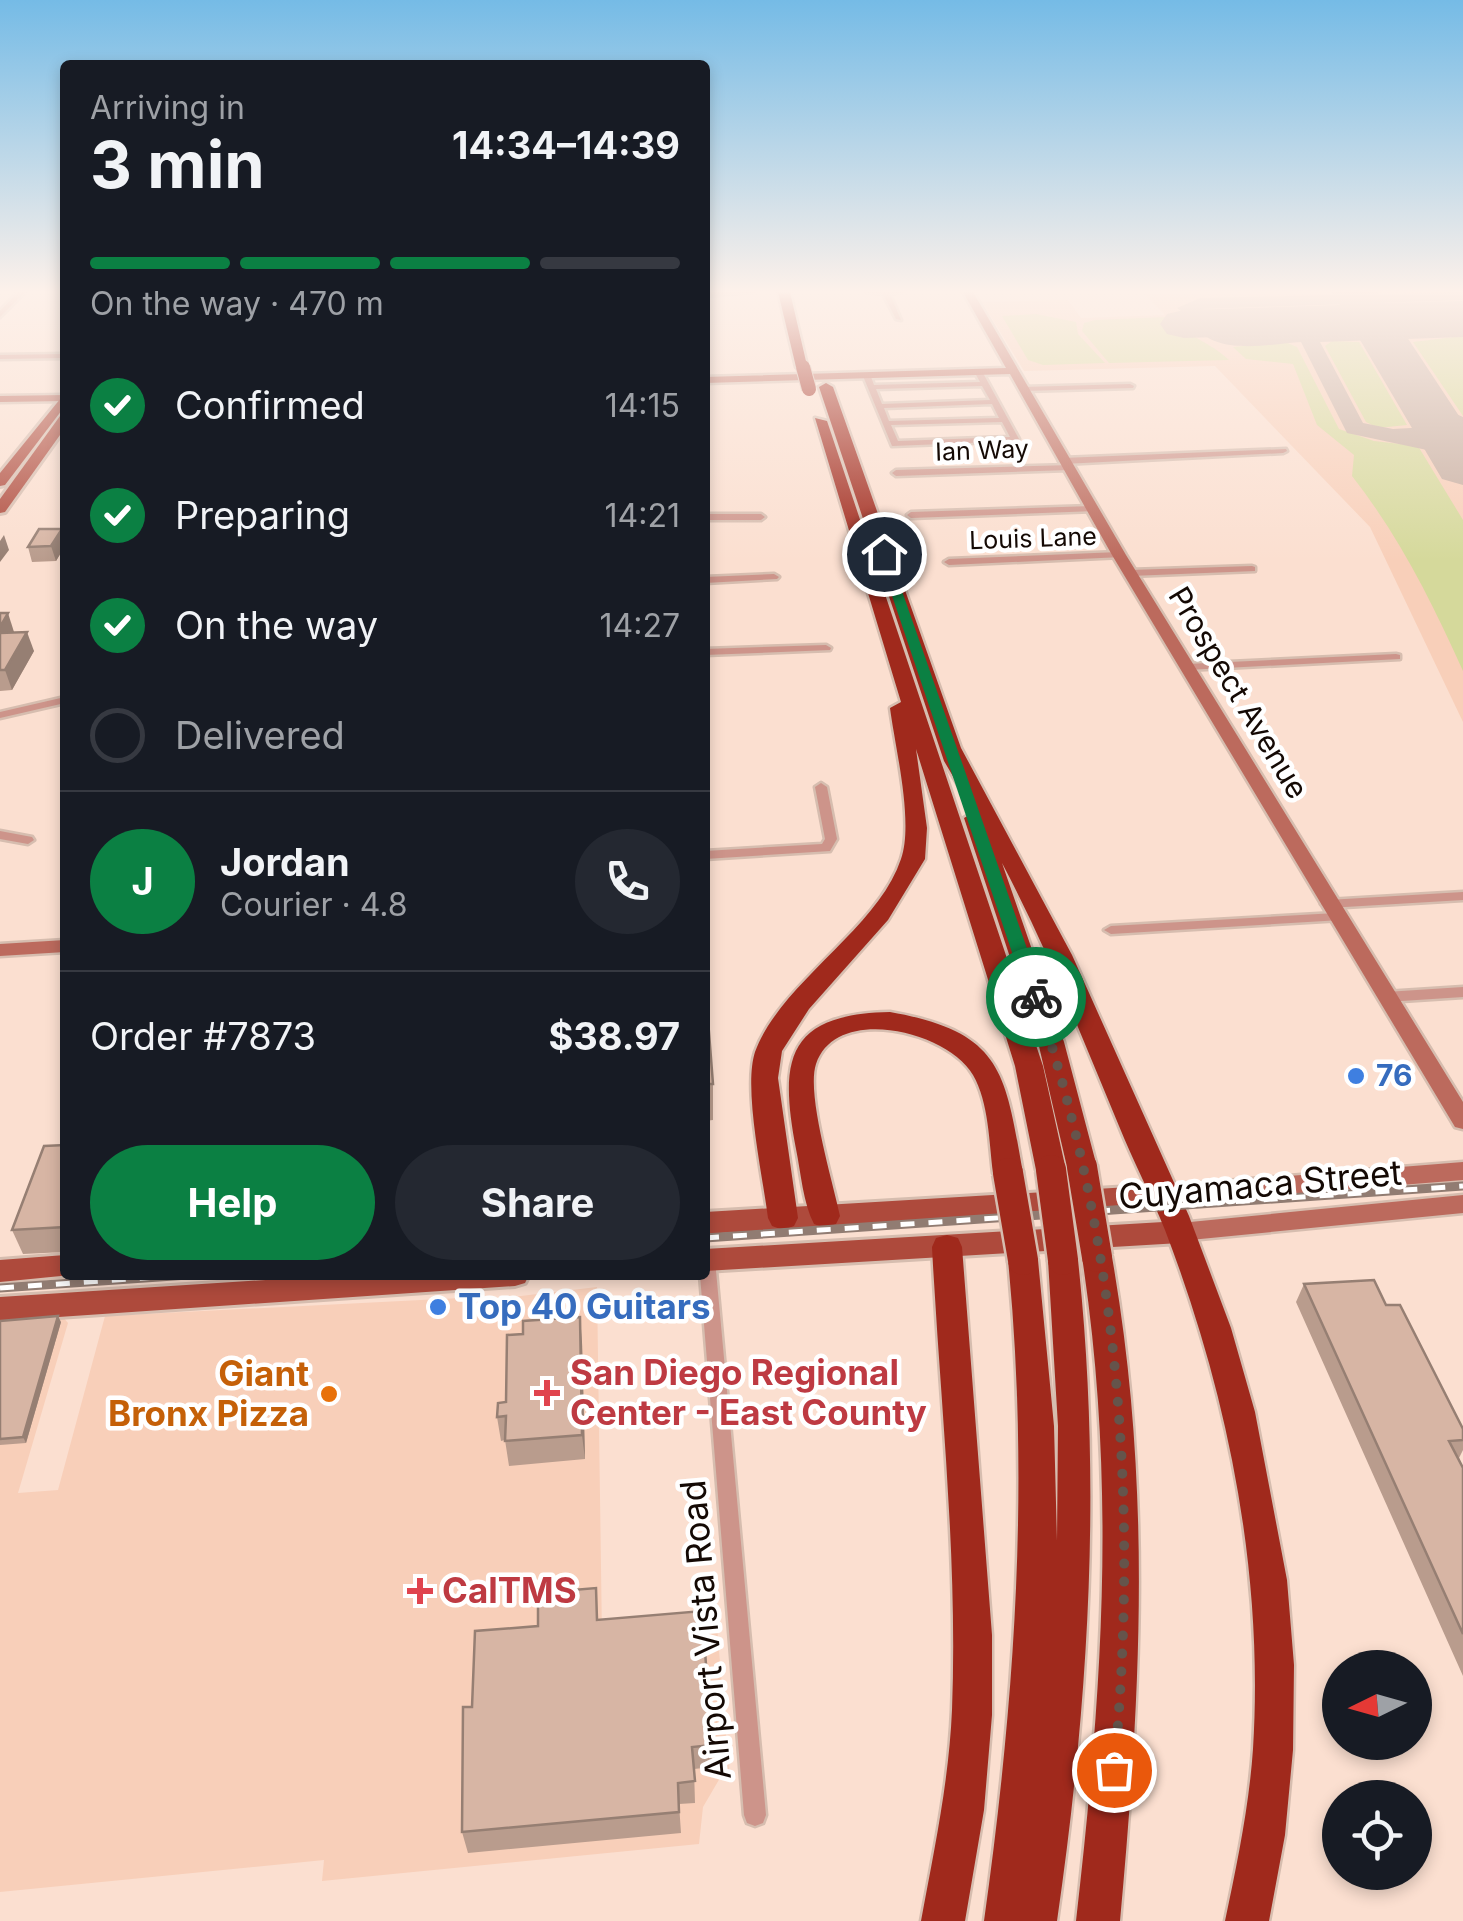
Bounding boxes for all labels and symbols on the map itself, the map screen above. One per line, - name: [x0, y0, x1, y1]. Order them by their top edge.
- street label: Ian Way: [935, 433, 1029, 467]
- pin: [842, 512, 927, 597]
- street label: Louis Lane: [969, 521, 1097, 555]
- street label: Prospect Avenue: [1162, 580, 1316, 805]
- courier: [986, 947, 1086, 1047]
- place label: 76: [1376, 1057, 1412, 1093]
- marker: 76: [1345, 1065, 1367, 1087]
- street label: Cuyamaca Street: [1116, 1151, 1403, 1217]
- place label: Top 40 Guitars: [458, 1285, 711, 1327]
- marker: Top 40 Guitars: [427, 1296, 449, 1318]
- place label: San Diego Regional Center - East County: [570, 1351, 927, 1433]
- place label: Giant Bronx Pizza: [108, 1352, 309, 1434]
- marker: San Diego Regional Center - East County: [534, 1380, 560, 1406]
- marker: Giant Bronx Pizza: [318, 1383, 340, 1405]
- street label: Airport Vista Road: [671, 1479, 739, 1782]
- place label: CalTMS: [442, 1569, 577, 1611]
- marker: CalTMS: [407, 1578, 433, 1604]
- north arrow: [1322, 1650, 1432, 1760]
- pin: [1072, 1728, 1157, 1813]

